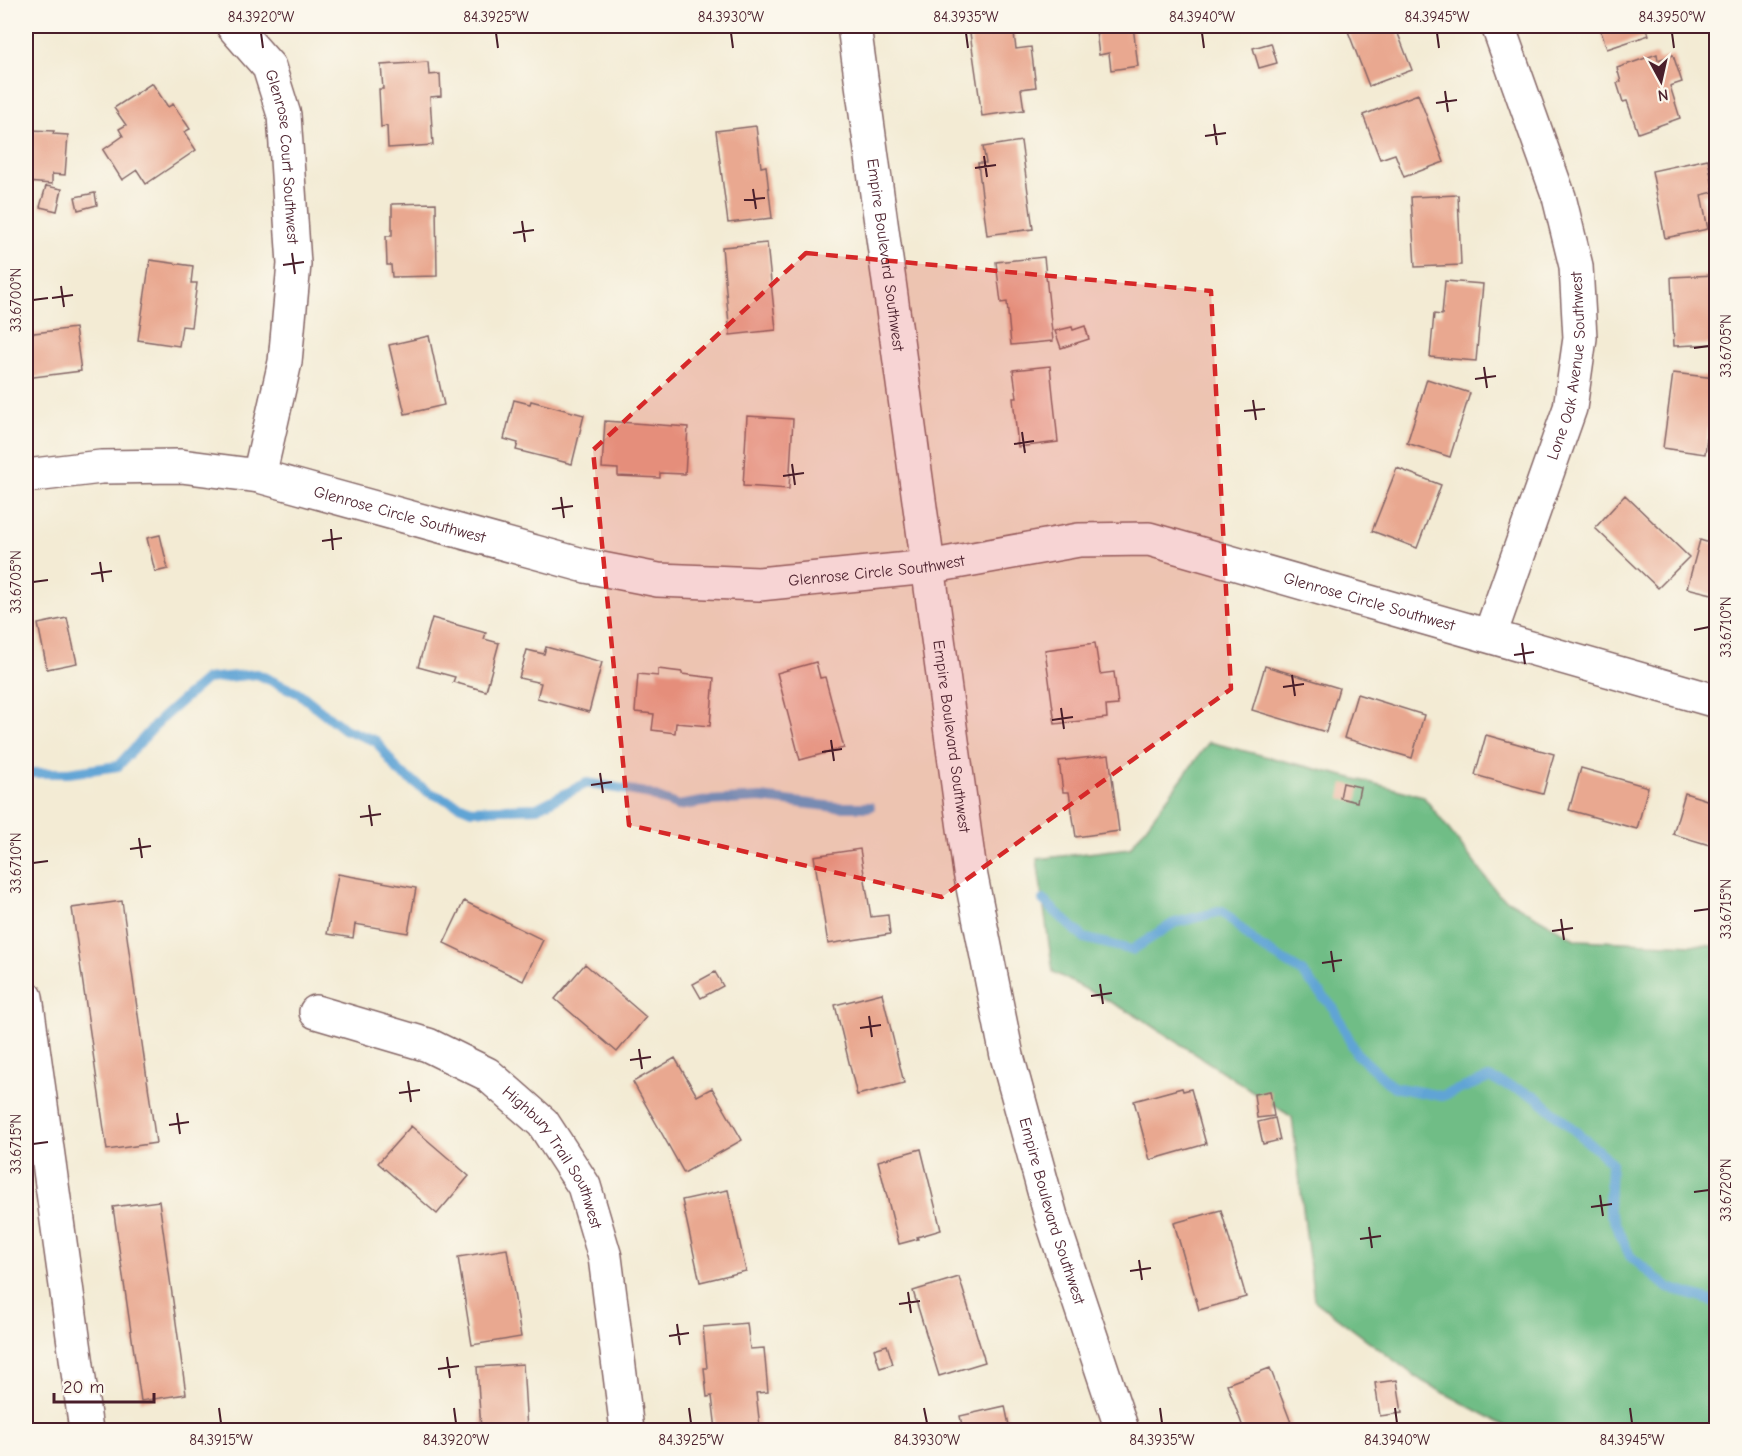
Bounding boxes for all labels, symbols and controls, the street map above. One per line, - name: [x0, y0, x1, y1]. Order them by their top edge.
- text: 84.3920°W: [228, 8, 294, 26]
- text: 84.3925°W: [463, 8, 529, 26]
- text: 84.3930°W: [698, 8, 764, 26]
- text: 84.3935°W: [933, 8, 999, 26]
- text: 84.3940°W: [1169, 8, 1235, 26]
- text: 84.3945°W: [1405, 8, 1469, 26]
- text: 84.3950°W: [1639, 8, 1705, 26]
- north arrow: [1631, 51, 1691, 111]
- street label: Glenrose Court Southwest: [261, 67, 302, 245]
- text: N: [1657, 85, 1669, 105]
- street label: Empire Boulevard Southwest: [863, 157, 908, 353]
- text: 33.6700°N: [7, 268, 25, 332]
- street label: Lone Oak Avenue Southwest: [1543, 271, 1589, 462]
- text: 33.6705°N: [1717, 314, 1735, 378]
- street label: Glenrose Circle Southwest: [312, 482, 488, 547]
- text: 33.6705°N: [7, 550, 25, 614]
- street label: Glenrose Circle Southwest: [787, 552, 967, 590]
- street label: Glenrose Circle Southwest: [1281, 569, 1457, 635]
- text: 33.6710°N: [1717, 596, 1735, 658]
- street label: Empire Boulevard Southwest: [929, 639, 974, 834]
- text: 33.6710°N: [7, 832, 25, 894]
- text: 33.6715°N: [1717, 879, 1735, 939]
- street label: Highbury Trail Southwest: [499, 1083, 605, 1231]
- text: 33.6715°N: [7, 1114, 25, 1174]
- street label: Empire Boulevard Southwest: [1015, 1116, 1089, 1307]
- text: 33.6720°N: [1717, 1158, 1735, 1222]
- scale bar: [54, 1366, 154, 1404]
- text: 20 m: [63, 1377, 104, 1398]
- text: 84.3915°W: [189, 1431, 253, 1449]
- text: 84.3920°W: [423, 1431, 489, 1449]
- text: 84.3925°W: [658, 1431, 724, 1449]
- text: 84.3930°W: [894, 1431, 960, 1449]
- text: 84.3935°W: [1129, 1431, 1195, 1449]
- text: 84.3940°W: [1364, 1431, 1430, 1449]
- text: 84.3945°W: [1600, 1431, 1664, 1449]

